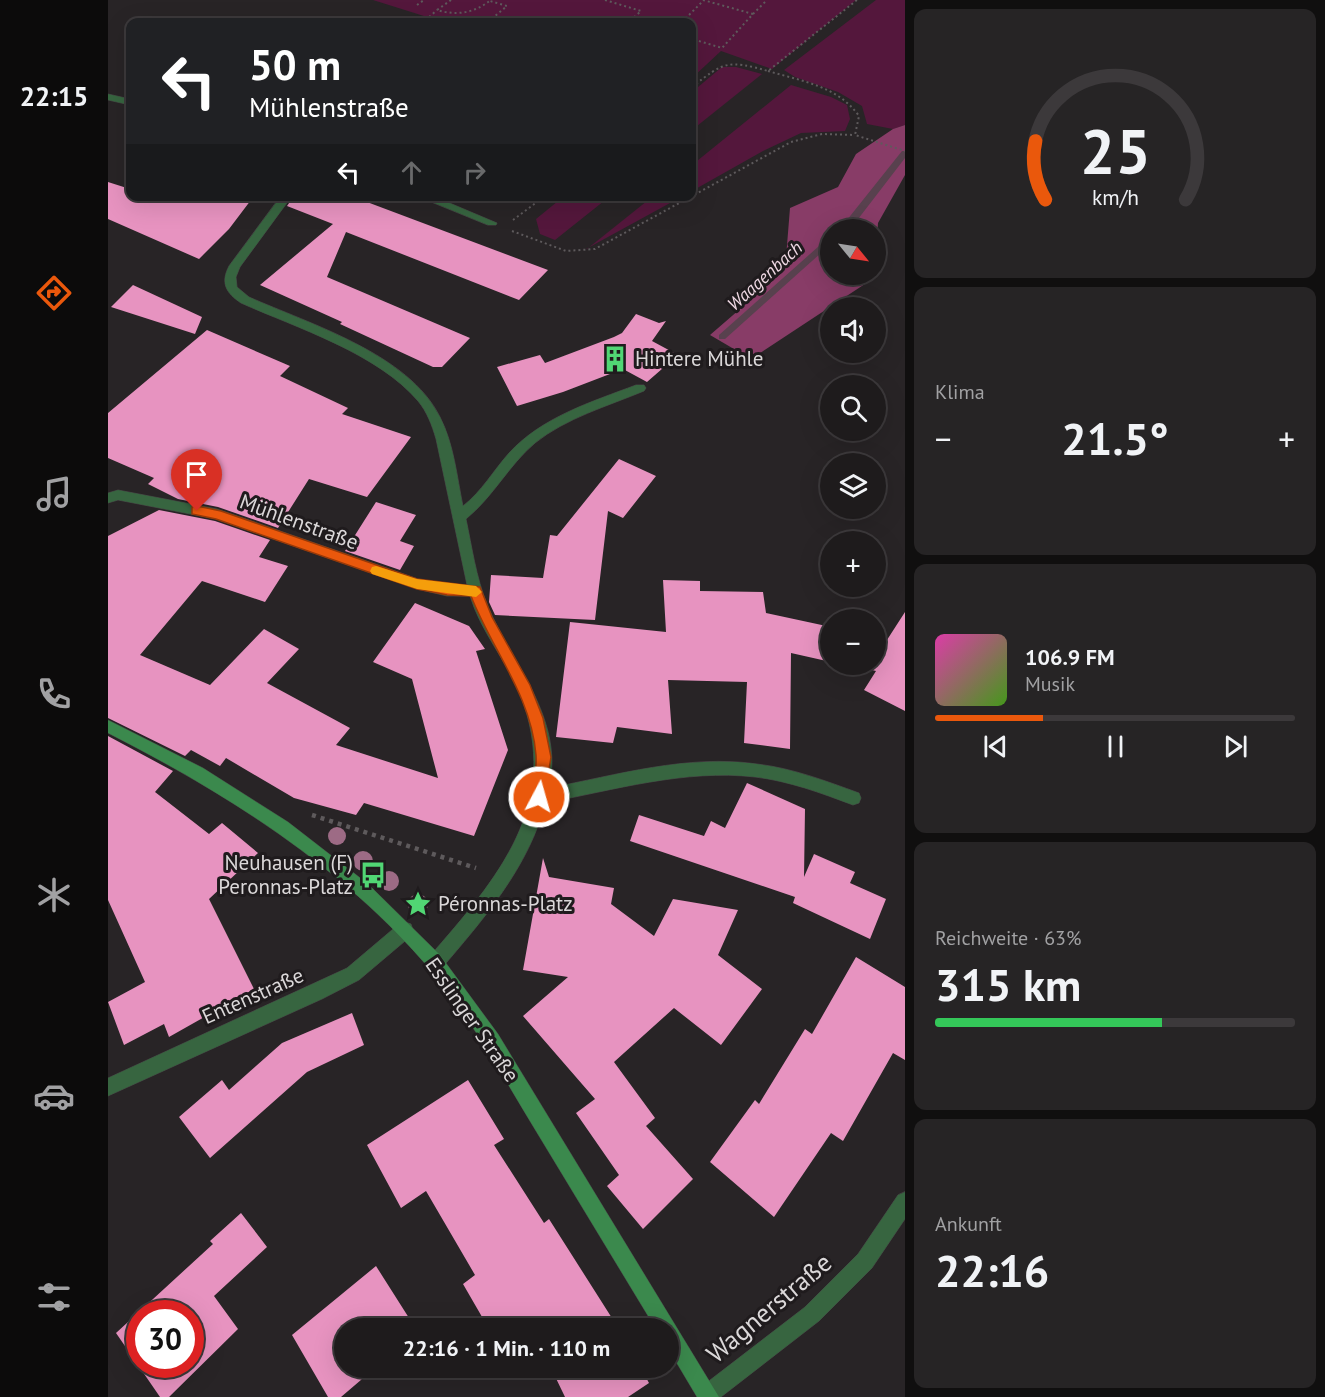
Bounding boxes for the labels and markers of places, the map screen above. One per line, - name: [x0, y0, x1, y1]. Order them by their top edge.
- building icon: Hintere Mühle: [600, 344, 630, 374]
- place label: Hintere Mühle: [635, 345, 763, 372]
- pin: [171, 449, 222, 511]
- place label: Neuhausen (F) Peronnas-Platz: [218, 849, 353, 900]
- bus stop icon: Neuhausen (F) Peronnas-Platz: [358, 860, 388, 890]
- place icon: Péronnas-Platz: [403, 889, 433, 919]
- place label: Péronnas-Platz: [438, 890, 573, 917]

